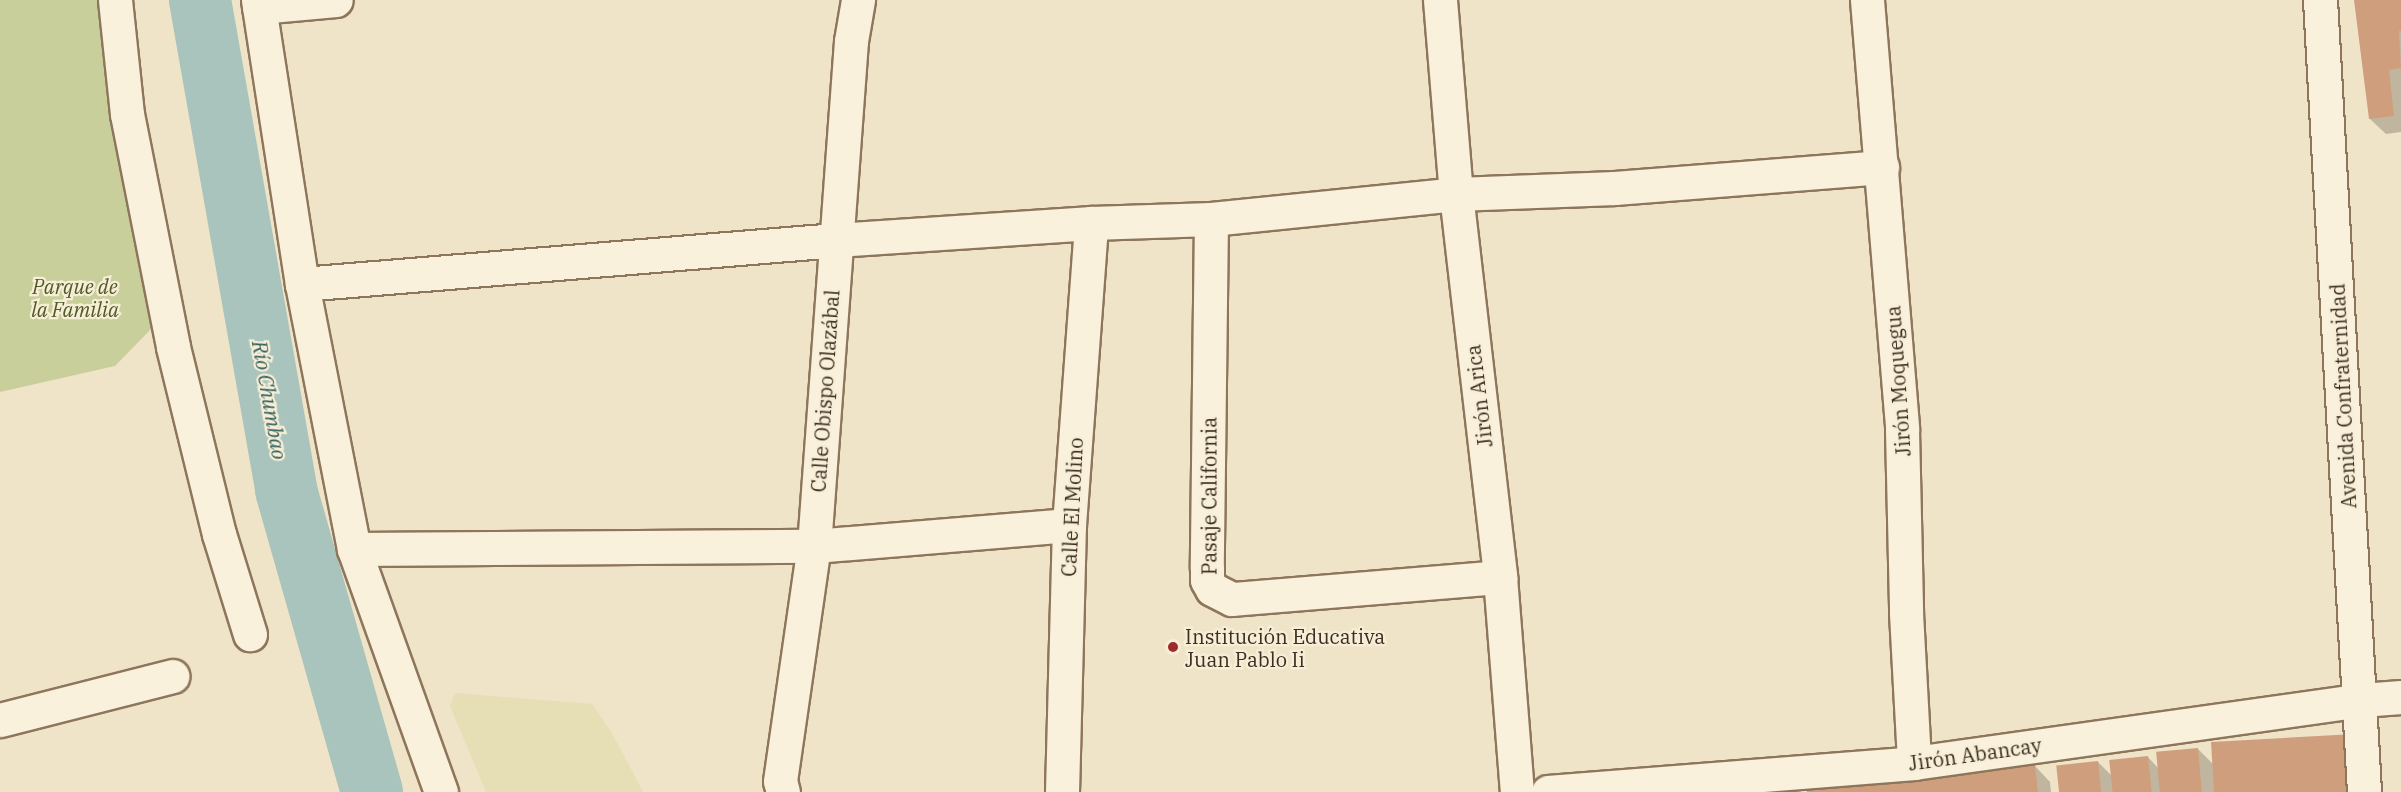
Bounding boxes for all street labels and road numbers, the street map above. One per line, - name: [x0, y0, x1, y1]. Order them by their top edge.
- street label: Avenida Confraternidad: [2325, 283, 2361, 509]
- street label: Calle Obispo Olazábal: [806, 289, 844, 493]
- street label: Jirón Moquegua: [1881, 305, 1915, 457]
- street label: Jirón Arica: [1461, 343, 1497, 449]
- street label: Pasaje California: [1197, 417, 1221, 575]
- street label: Calle El Molino: [1056, 437, 1088, 577]
- street label: Jirón Abancay: [1907, 733, 2043, 775]

